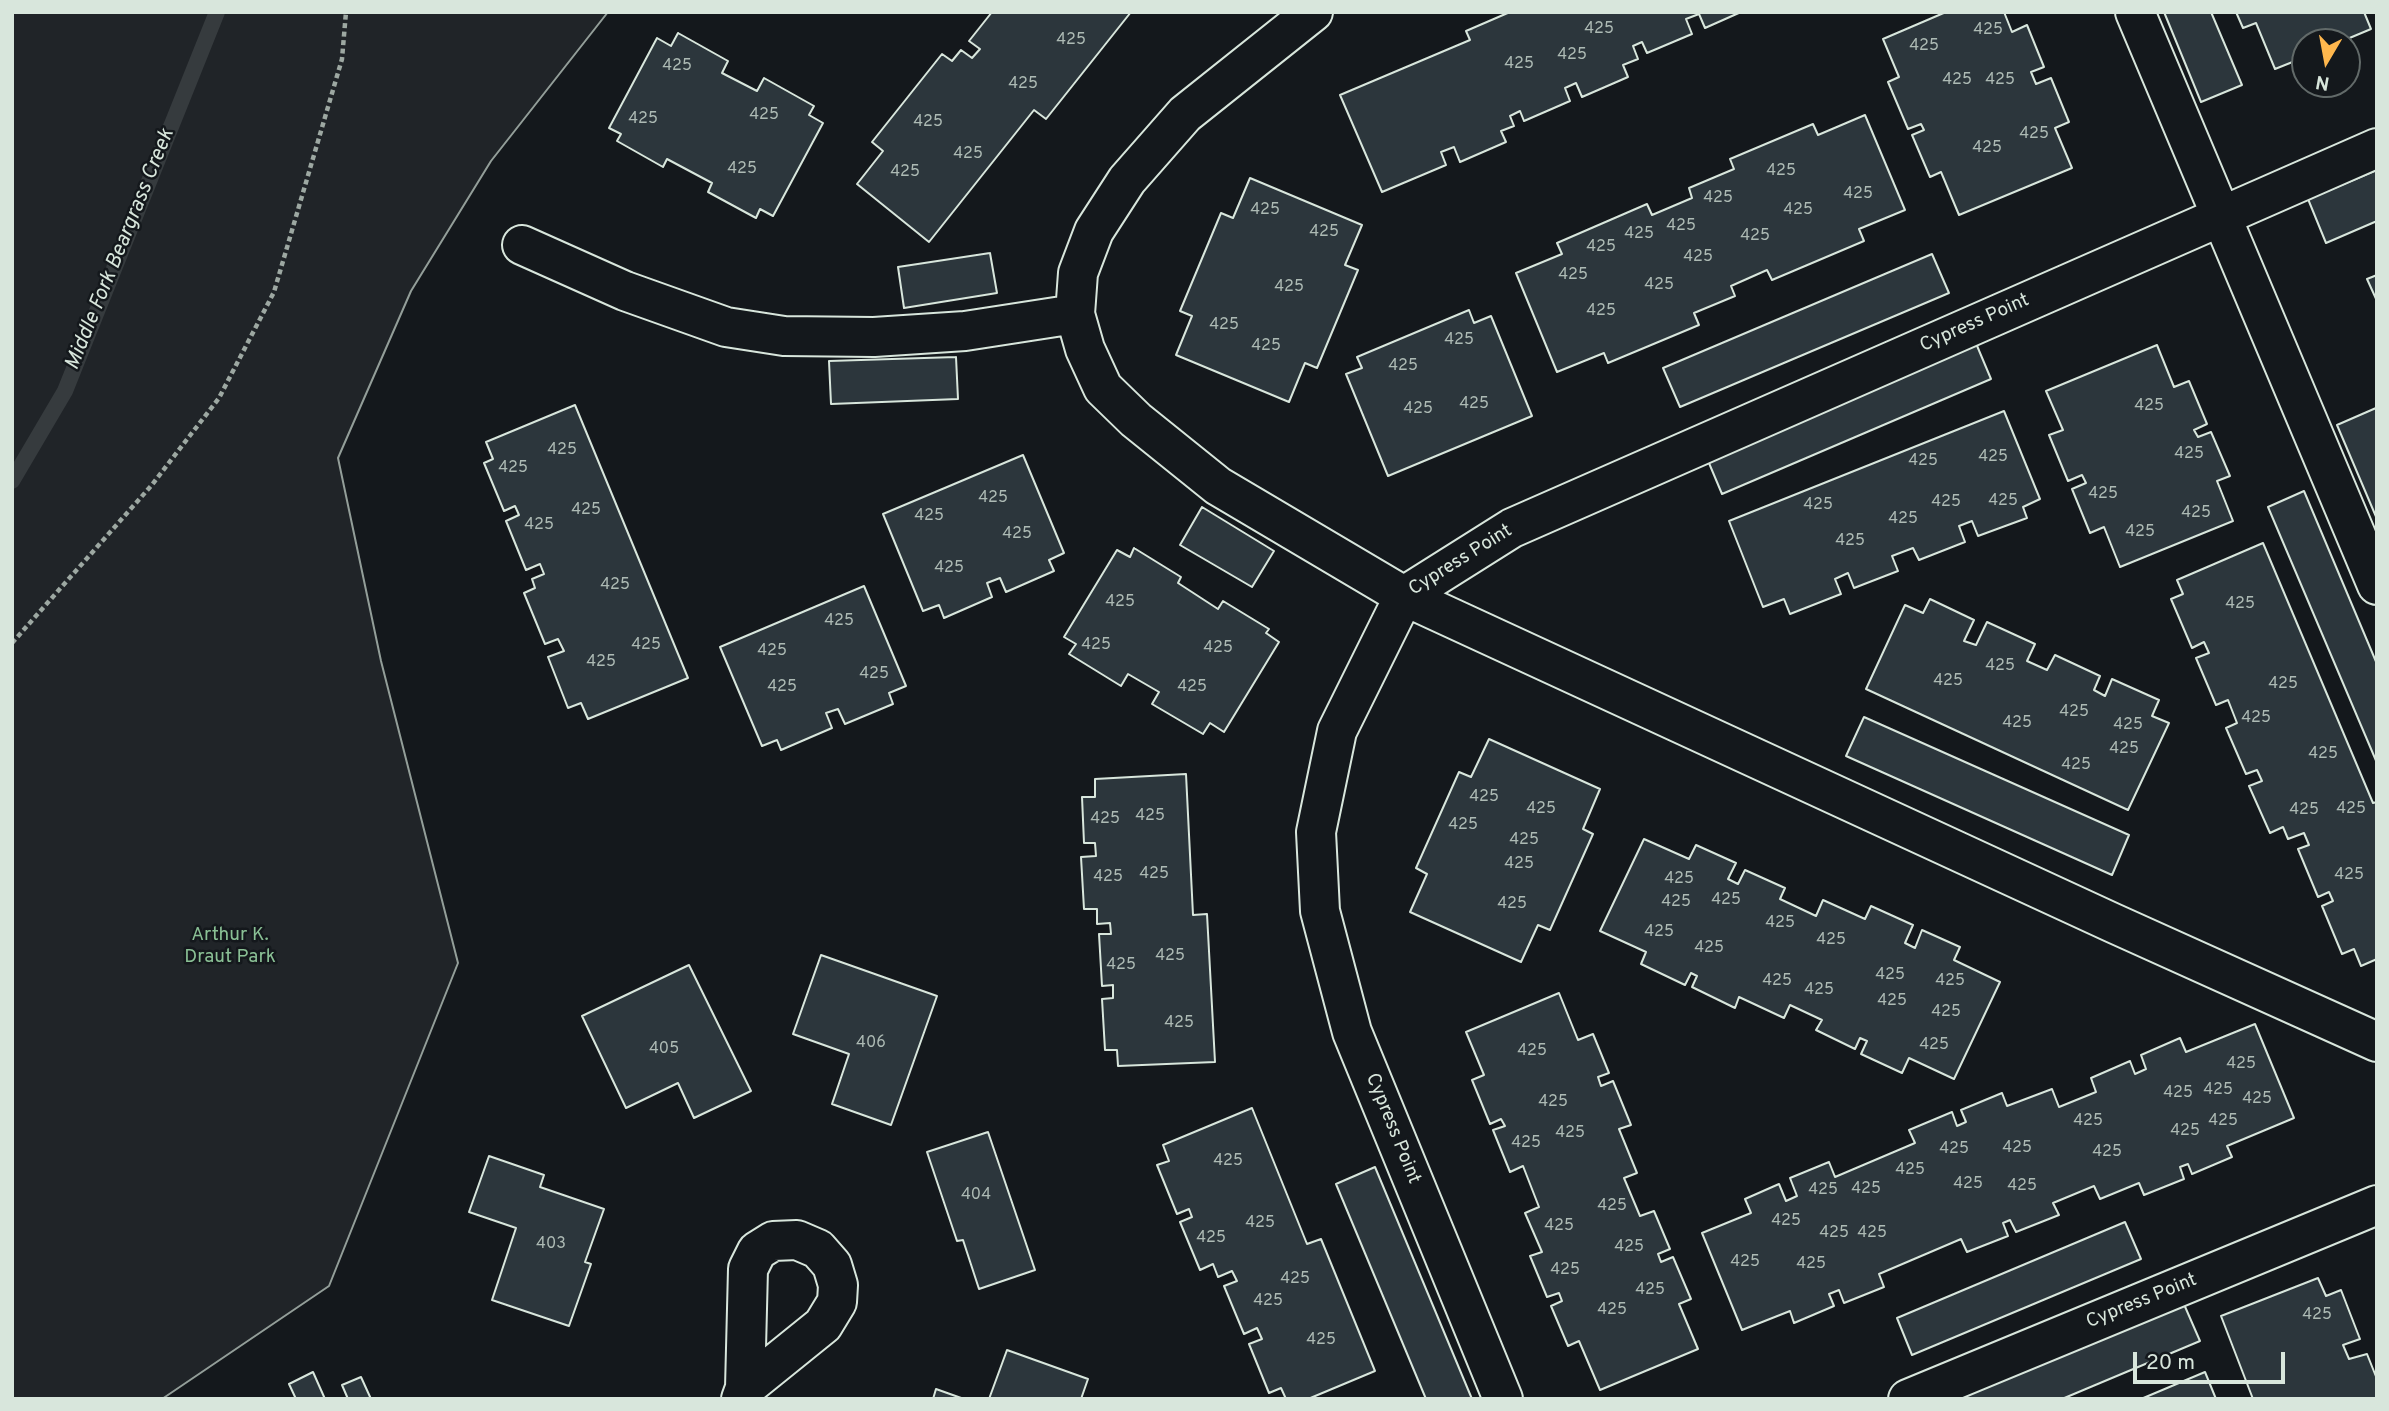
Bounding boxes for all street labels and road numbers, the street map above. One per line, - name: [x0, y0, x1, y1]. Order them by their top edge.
- street label: Cypress Point: [1917, 290, 2033, 358]
- street label: Cypress Point: [1405, 520, 1517, 602]
- street label: Cypress Point: [1359, 1070, 1425, 1188]
- street label: Cypress Point: [2083, 1269, 2201, 1335]

